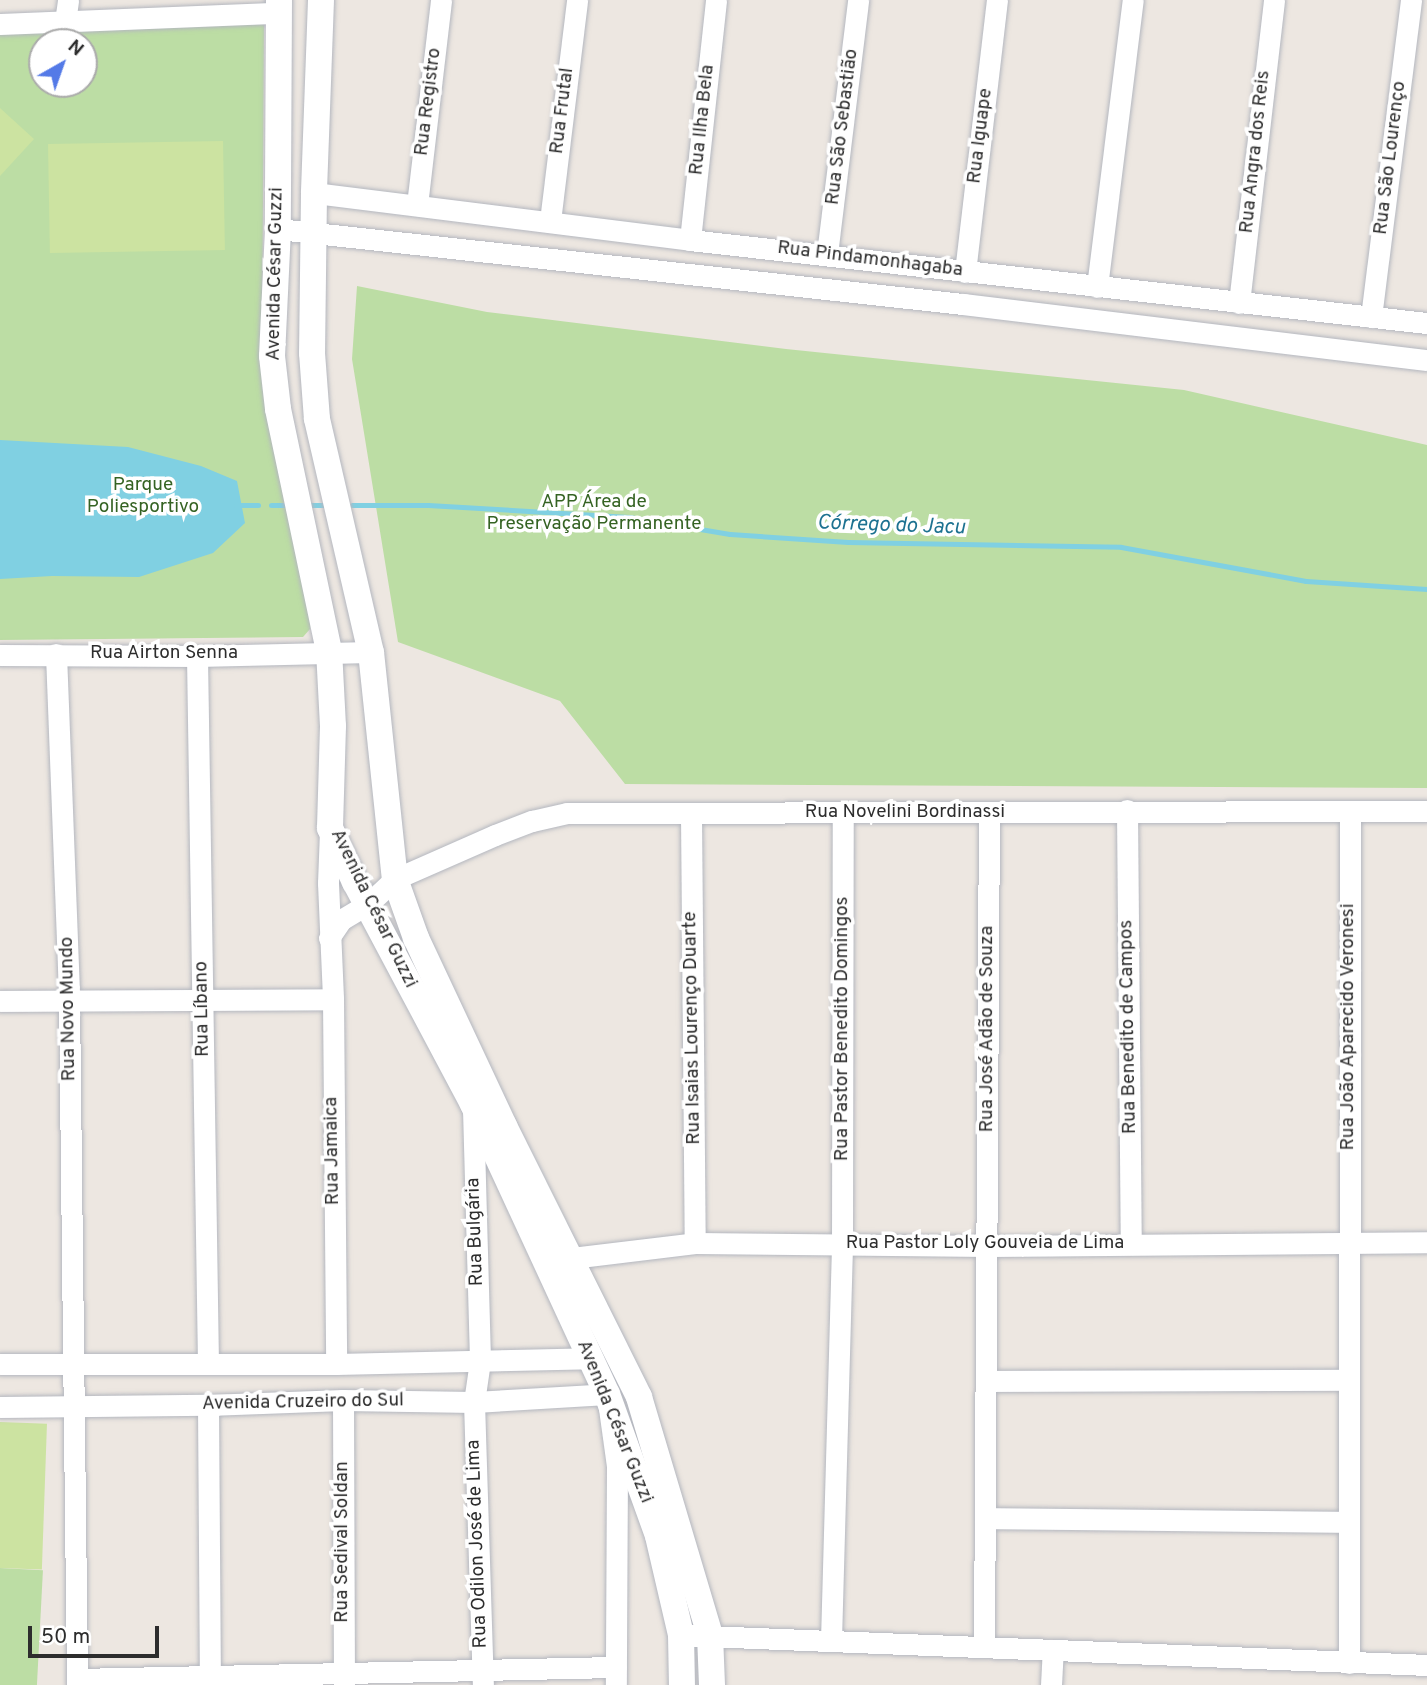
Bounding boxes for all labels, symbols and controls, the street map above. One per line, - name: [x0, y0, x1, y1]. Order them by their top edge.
- north arrow: [28, 28, 98, 98]
- text: N: [62, 35, 88, 62]
- street label: Rua Registro: [411, 47, 447, 157]
- street label: Rua São Sebastião: [822, 48, 864, 206]
- street label: Rua Ilha Bela: [686, 64, 720, 176]
- street label: Rua Frutal: [546, 67, 580, 155]
- street label: Rua Angra dos Reis: [1236, 69, 1276, 235]
- street label: Rua São Lourenço: [1370, 80, 1412, 236]
- street label: Rua Iguape: [964, 87, 998, 185]
- street label: Avenida César Guzzi: [263, 187, 289, 361]
- street label: Rua Pindamonhagaba: [776, 237, 964, 283]
- park label: Parque Poliesportivo: [87, 475, 199, 519]
- park label: APP Área de Preservação Permanente: [487, 492, 701, 536]
- water label: Córrego do Jacu: [817, 511, 965, 541]
- street label: Rua Airton Senna: [90, 643, 238, 665]
- street label: Rua Novelini Bordinassi: [805, 802, 1005, 824]
- street label: Avenida César Guzzi: [325, 826, 421, 992]
- street label: Rua Pastor Benedito Domingos: [832, 897, 854, 1161]
- street label: Rua João Aparecido Veronesi: [1338, 903, 1360, 1151]
- street label: Rua Isaias Lourenço Duarte: [680, 911, 706, 1145]
- street label: Rua Benedito de Campos: [1116, 920, 1142, 1134]
- street label: Rua José Adão de Souza: [977, 925, 999, 1133]
- street label: Rua Novo Mundo: [56, 936, 82, 1082]
- street label: Rua Líbano: [191, 961, 215, 1057]
- street label: Rua Jamaica: [321, 1097, 345, 1205]
- street label: Rua Bulgária: [463, 1177, 489, 1287]
- street label: Rua Pastor Loly Gouveia de Lima: [846, 1233, 1124, 1255]
- street label: Avenida César Guzzi: [571, 1337, 657, 1507]
- street label: Avenida Cruzeiro do Sul: [202, 1390, 404, 1416]
- street label: Rua Odilon José de Lima: [463, 1439, 493, 1649]
- street label: Rua Sedival Soldan: [332, 1461, 354, 1623]
- scale bar: [32, 1612, 163, 1656]
- text: 50 m: [41, 1624, 90, 1651]

